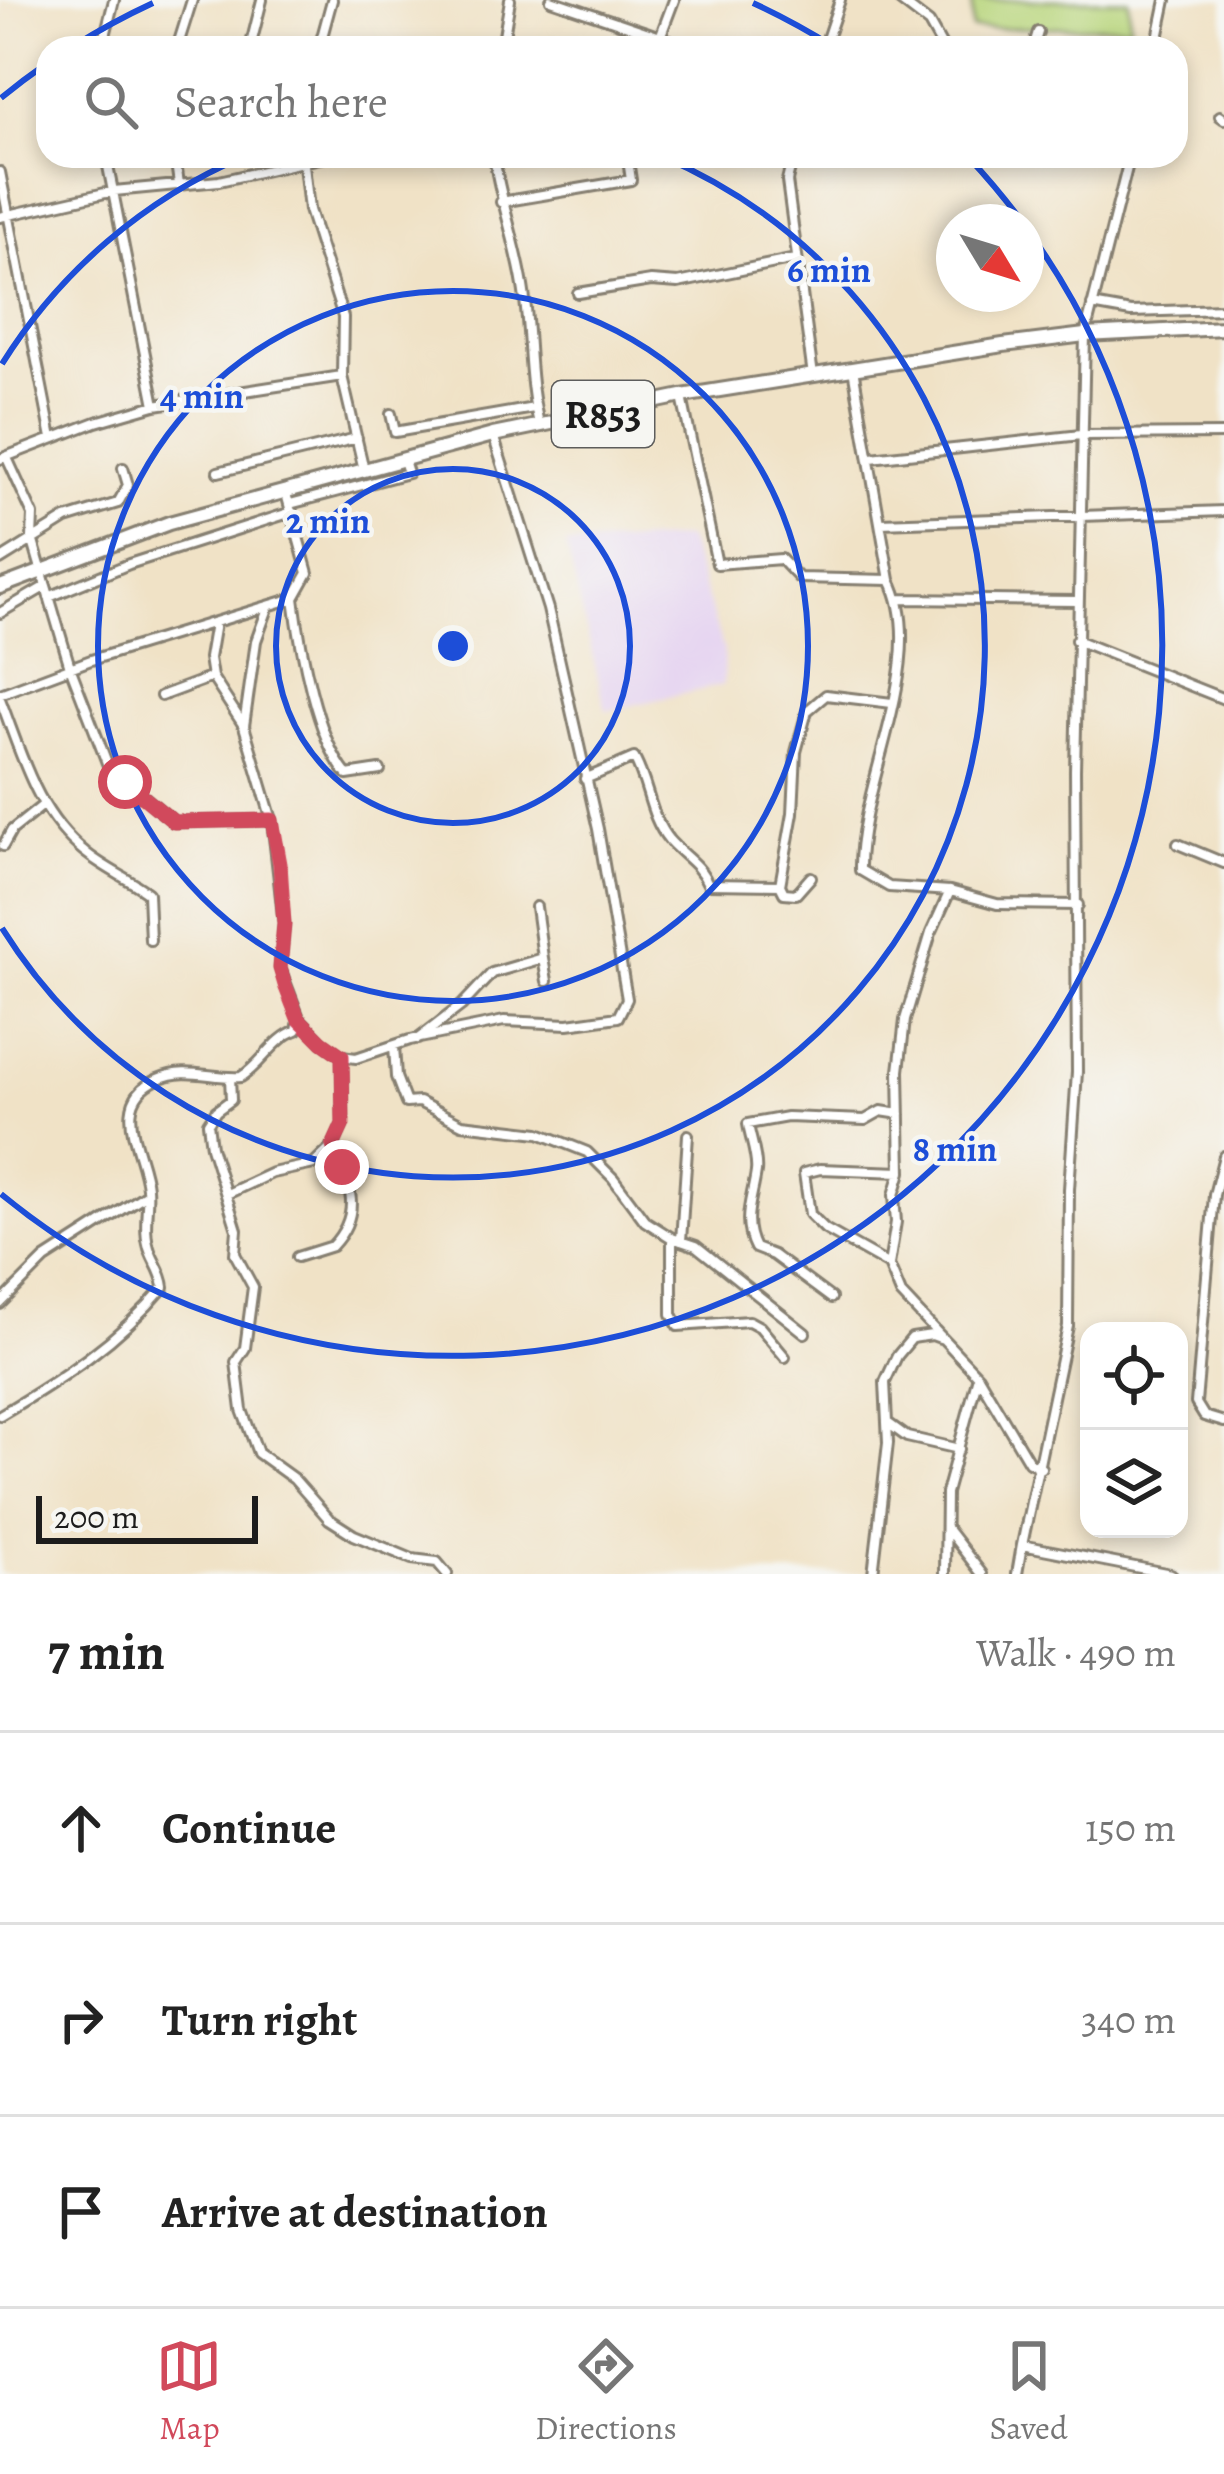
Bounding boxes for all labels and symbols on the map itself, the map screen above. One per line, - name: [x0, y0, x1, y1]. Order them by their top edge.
- north arrow: [936, 204, 1044, 312]
- text: 6 min: [787, 245, 871, 294]
- text: 4 min: [160, 371, 244, 420]
- road number: R853: [552, 381, 654, 447]
- text: 2 min: [286, 496, 370, 545]
- centre of rings: [432, 625, 474, 667]
- route start: [98, 755, 152, 809]
- text: 8 min: [913, 1124, 997, 1173]
- route end: [315, 1140, 369, 1194]
- scale bar: [36, 1490, 258, 1543]

